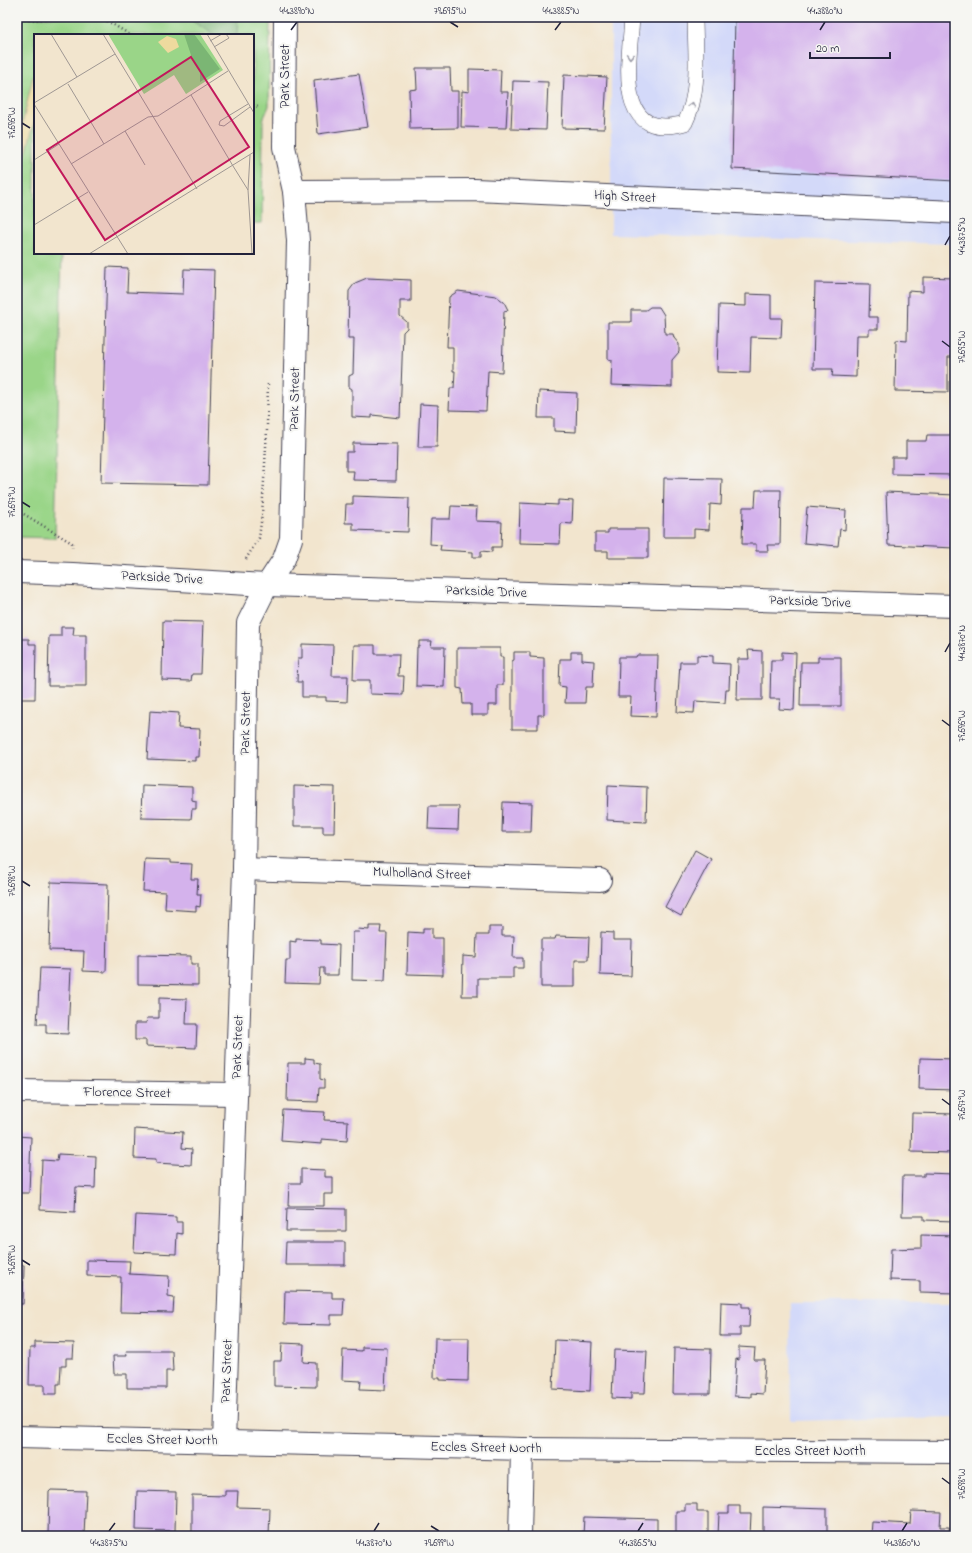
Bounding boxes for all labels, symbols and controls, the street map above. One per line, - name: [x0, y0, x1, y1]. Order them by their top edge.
- text: 44.3890°N: [280, 4, 315, 19]
- text: 79.695°W: [434, 4, 467, 19]
- text: 44.3885°N: [542, 4, 580, 19]
- text: 44.3880°N: [807, 4, 843, 19]
- inset map: [34, 34, 254, 254]
- scale bar: [810, 34, 890, 60]
- text: 20 m: [816, 40, 839, 58]
- street label: Park Street: [275, 44, 296, 108]
- one-way arrow: [626, 53, 635, 59]
- one-way arrow: [687, 102, 695, 109]
- text: 79.696°W: [5, 107, 20, 139]
- street label: High Street: [594, 185, 657, 210]
- text: 44.3875°N: [955, 217, 970, 255]
- text: 79.695°W: [955, 330, 970, 363]
- street label: Park Street: [284, 366, 306, 431]
- text: 79.697°W: [5, 486, 20, 518]
- street label: Parkside Drive: [121, 565, 204, 591]
- street label: Parkside Drive: [445, 580, 528, 604]
- street label: Parkside Drive: [769, 590, 852, 614]
- text: 44.3870°N: [955, 625, 970, 661]
- street label: Park Street: [235, 690, 257, 755]
- text: 79.696°W: [955, 710, 970, 742]
- street label: Mulholland Street: [373, 862, 472, 886]
- text: 79.698°W: [5, 865, 20, 896]
- street label: Park Street: [226, 1014, 250, 1079]
- street label: Florence Street: [82, 1082, 171, 1104]
- text: 79.697°W: [955, 1089, 970, 1121]
- text: 79.699°W: [5, 1245, 20, 1275]
- street label: Park Street: [215, 1338, 239, 1403]
- street label: Eccles Street North: [106, 1429, 218, 1451]
- street label: Eccles Street North: [430, 1437, 542, 1459]
- street label: Eccles Street North: [754, 1441, 866, 1462]
- text: 79.698°W: [955, 1468, 970, 1499]
- text: 44.3875°N: [90, 1536, 128, 1551]
- text: 44.3870°N: [356, 1536, 392, 1551]
- text: 79.699°W: [424, 1536, 454, 1551]
- text: 44.3865°N: [619, 1536, 657, 1551]
- text: 44.3860°N: [884, 1536, 920, 1551]

